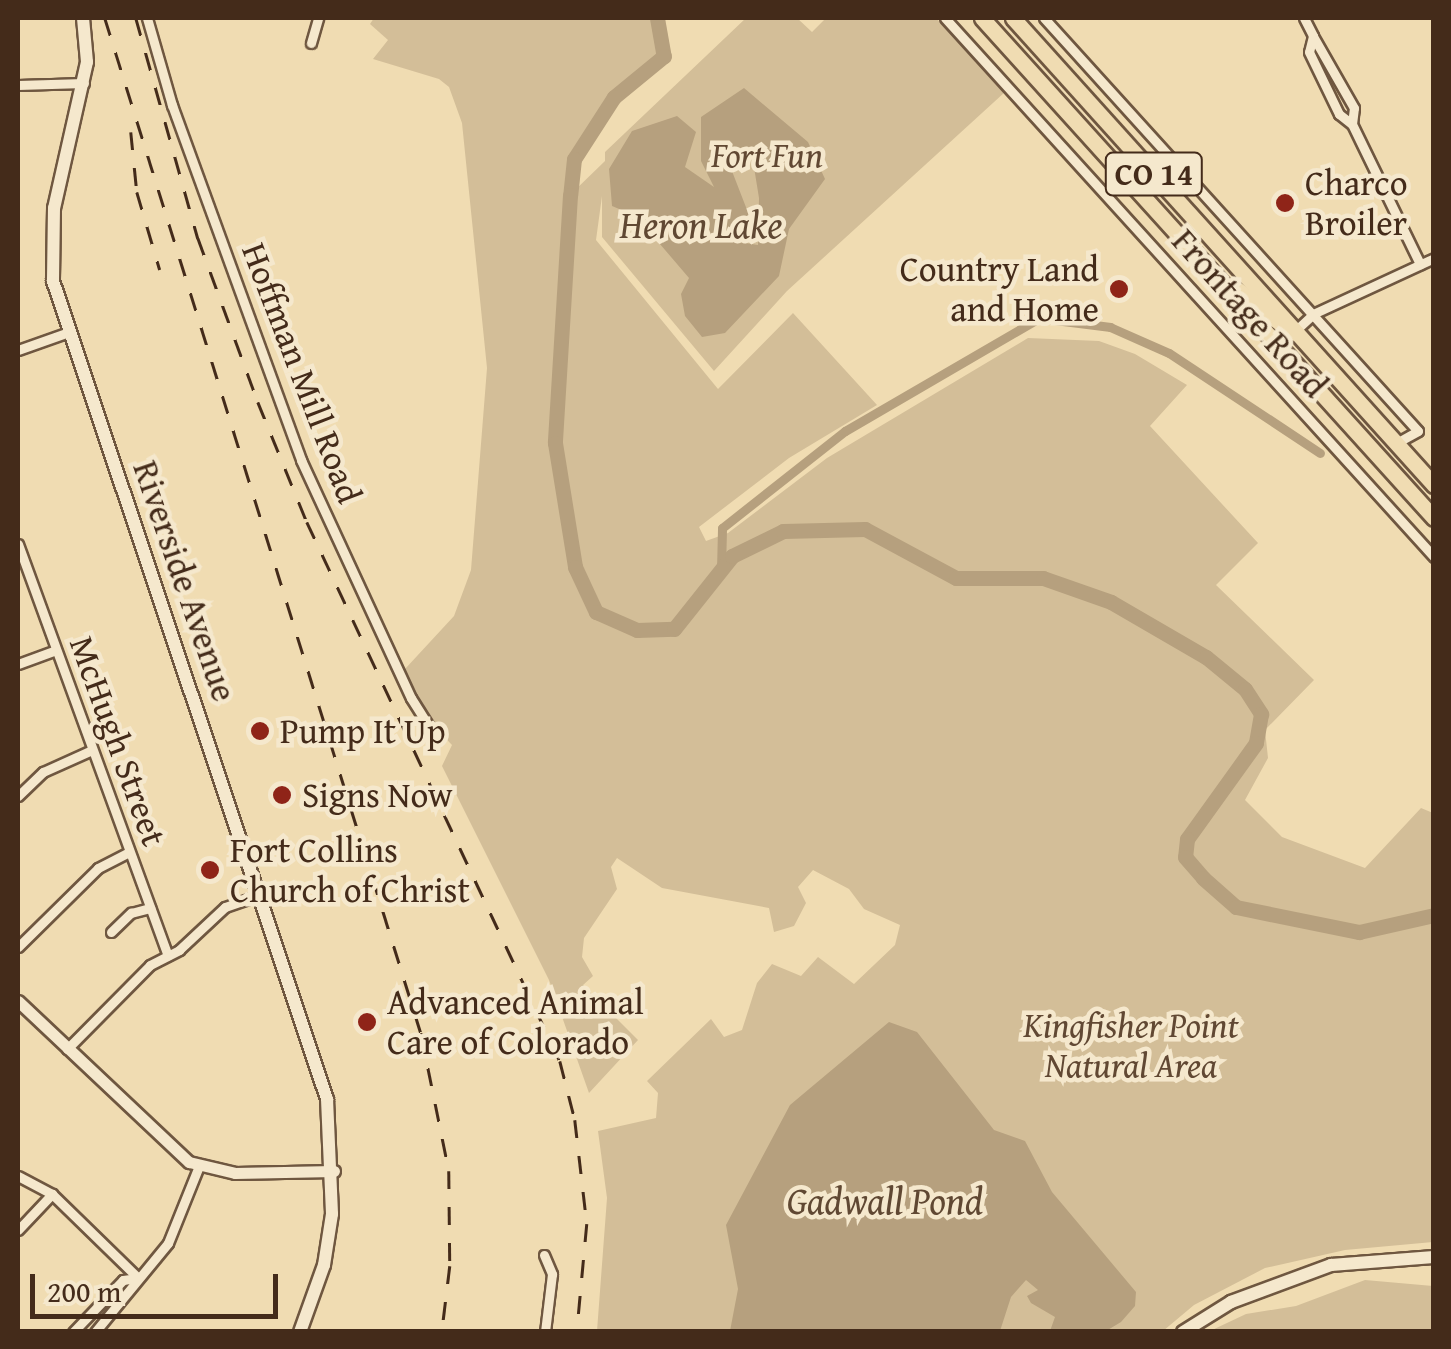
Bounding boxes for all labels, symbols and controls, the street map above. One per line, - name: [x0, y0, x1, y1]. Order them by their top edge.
- park label: Fort Fun: [711, 134, 823, 176]
- road number: CO 14: [1104, 147, 1204, 201]
- place label: Charco Broiler: [1305, 162, 1407, 244]
- marker: Charco Broiler: [1274, 192, 1296, 214]
- water label: Heron Lake: [620, 202, 782, 248]
- street label: Frontage Road: [1163, 220, 1337, 406]
- street label: Hoffman Mill Road: [233, 237, 371, 509]
- place label: Country Land and Home: [900, 248, 1099, 330]
- marker: Country Land and Home: [1108, 278, 1130, 300]
- street label: Riverside Avenue: [124, 455, 246, 707]
- street label: McHugh Street: [61, 631, 175, 851]
- place label: Pump It Up: [280, 710, 446, 752]
- marker: Pump It Up: [249, 720, 271, 742]
- place label: Signs Now: [302, 774, 453, 816]
- marker: Signs Now: [271, 784, 293, 806]
- place label: Fort Collins Church of Christ: [230, 829, 470, 911]
- marker: Fort Collins Church of Christ: [199, 859, 221, 881]
- place label: Advanced Animal Care of Colorado: [387, 981, 644, 1063]
- park label: Kingfisher Point Natural Area: [1023, 1004, 1239, 1086]
- marker: Advanced Animal Care of Colorado: [356, 1011, 378, 1033]
- water label: Gadwall Pond: [787, 1178, 983, 1224]
- scale bar: [35, 1254, 282, 1316]
- text: 200 m: [47, 1269, 121, 1313]

